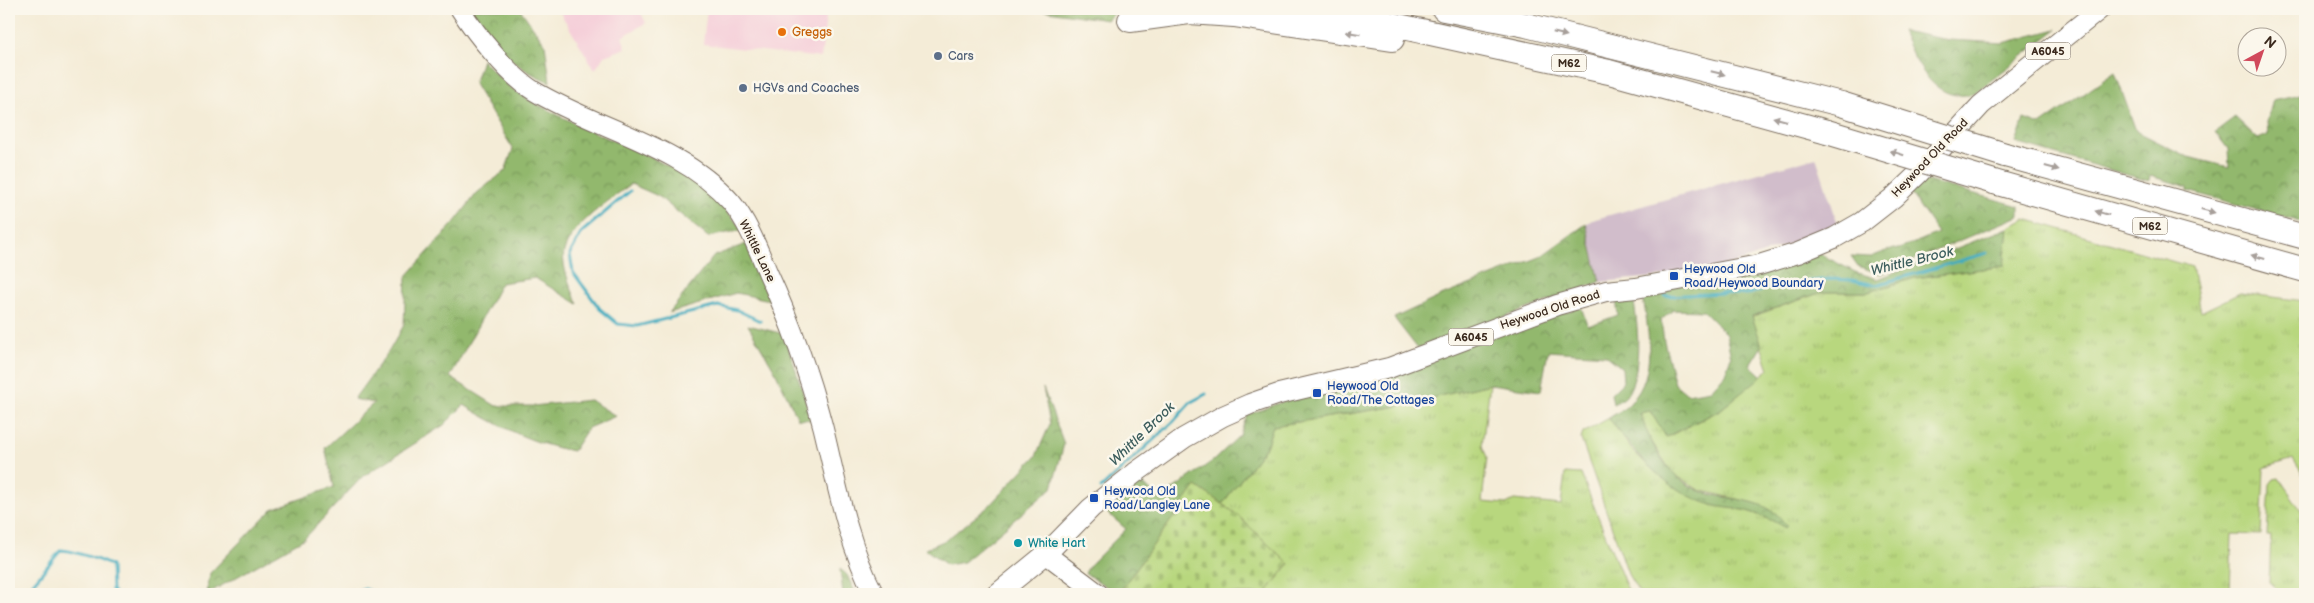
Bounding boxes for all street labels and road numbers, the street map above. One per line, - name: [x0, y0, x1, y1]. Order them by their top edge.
- road number: A6045: [2026, 42, 2070, 59]
- road number: M62: [1552, 54, 1586, 72]
- street label: Heywood Old Road: [1889, 115, 1972, 201]
- street label: Whittle Lane: [735, 217, 779, 285]
- road number: M62: [2132, 218, 2168, 235]
- street label: Heywood Old Road: [1498, 287, 1602, 333]
- road number: A6045: [1448, 328, 1494, 346]

